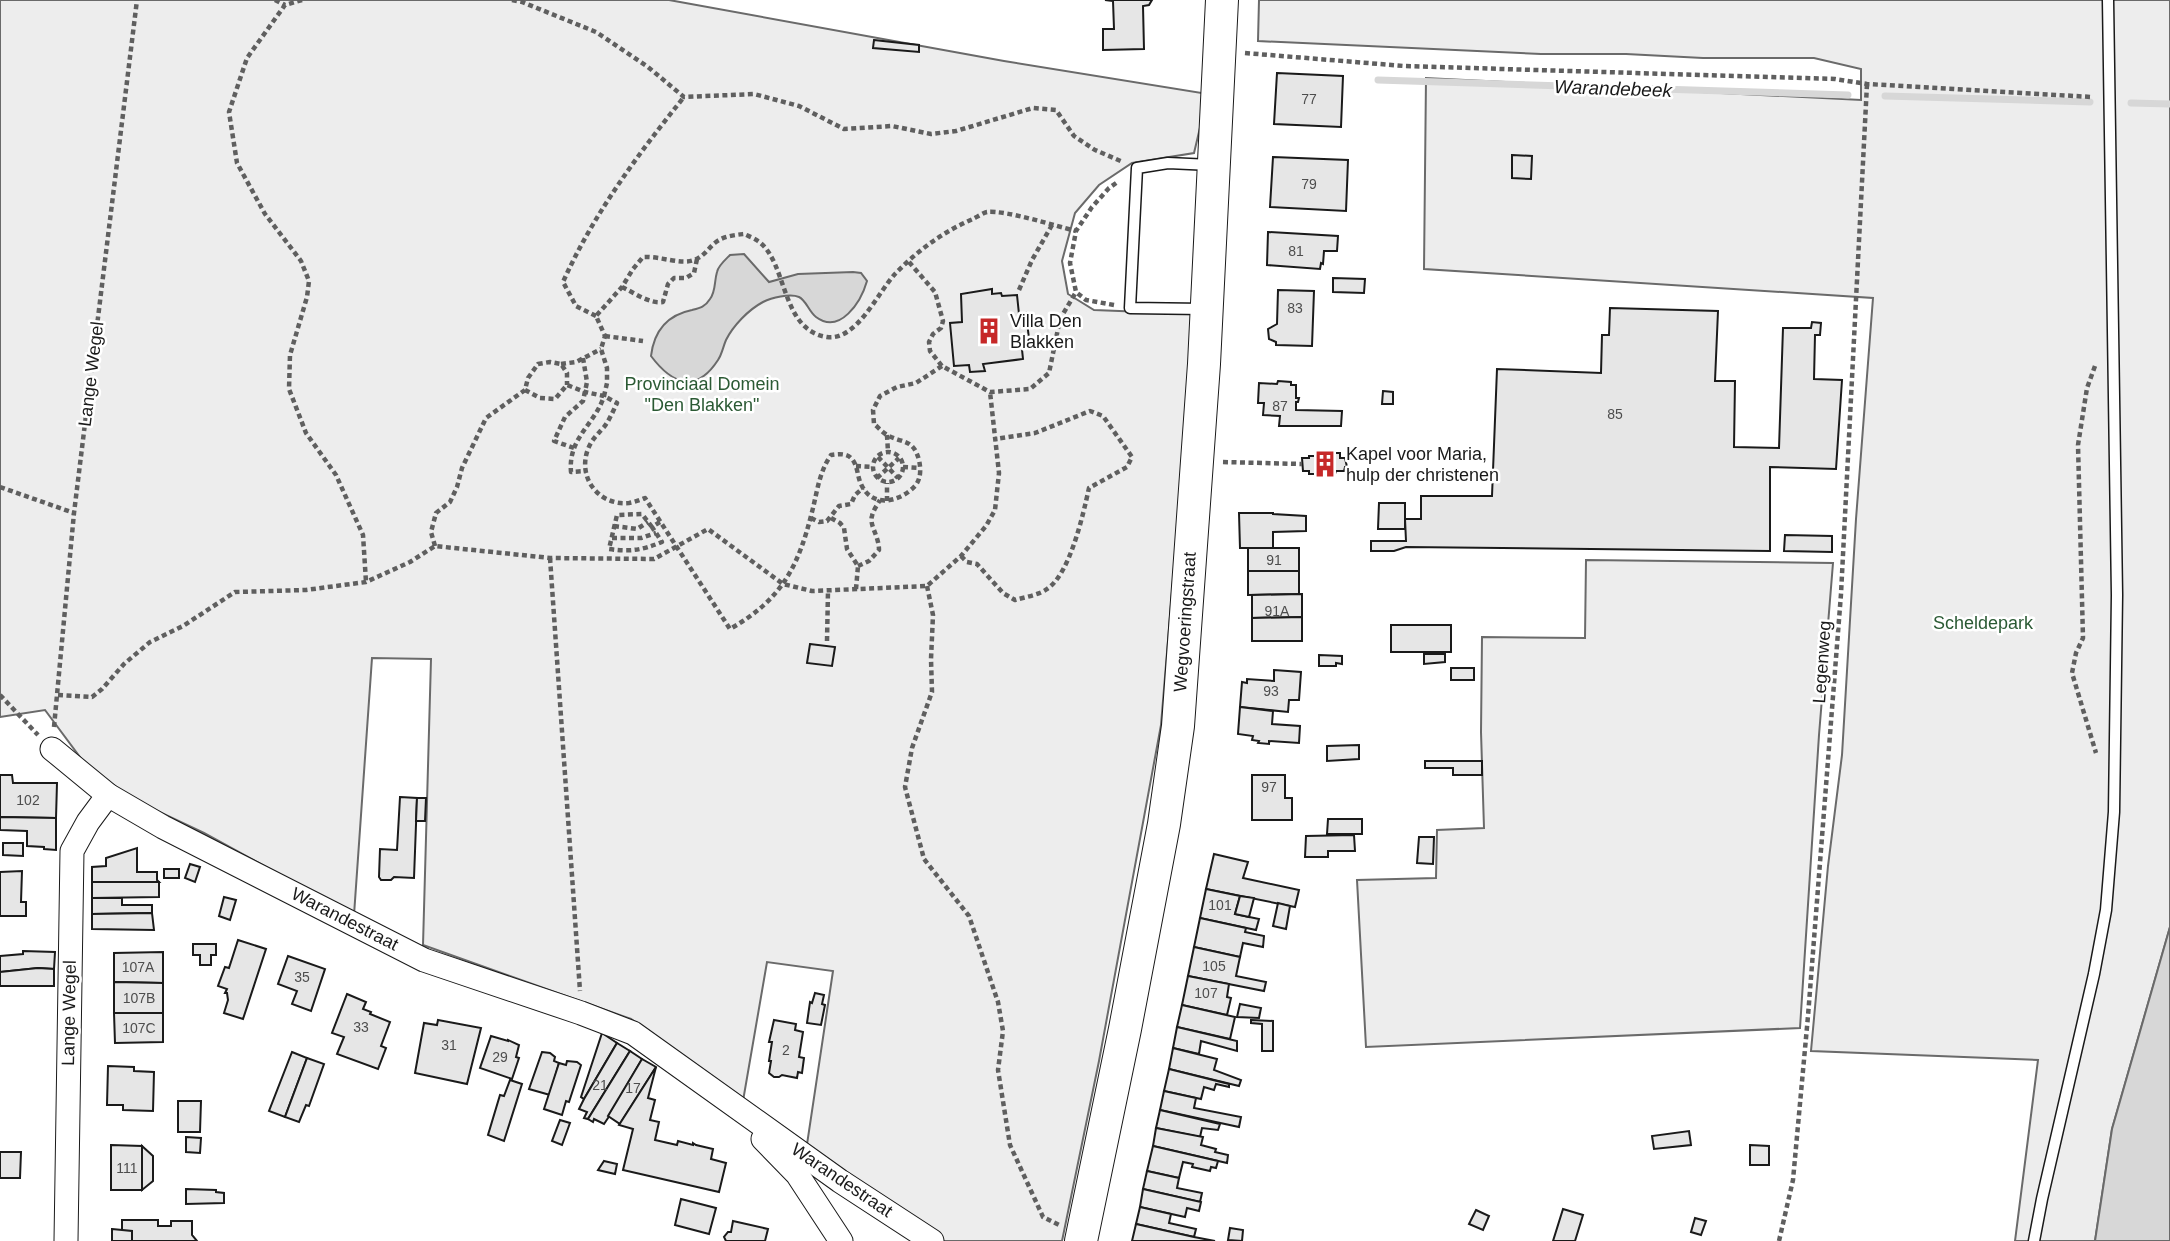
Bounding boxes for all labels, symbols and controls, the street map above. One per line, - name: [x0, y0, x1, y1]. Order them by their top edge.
- water label: Warandebeek: [1554, 76, 1674, 101]
- house number: 77: [1301, 91, 1317, 107]
- house number: 79: [1301, 176, 1317, 192]
- house number: 81: [1288, 243, 1304, 259]
- house number: 83: [1287, 300, 1303, 316]
- place label: Villa Den Blakken: [1010, 311, 1082, 352]
- building icon: Villa Den Blakken: [974, 316, 1004, 346]
- street label: Lange Wegel: [75, 320, 107, 428]
- park label: Provinciaal Domein "Den Blakken": [624, 374, 780, 415]
- house number: 87: [1272, 398, 1288, 414]
- house number: 85: [1607, 406, 1623, 422]
- place label: Kapel voor Maria, hulp der christenen: [1346, 444, 1499, 485]
- building icon: Kapel voor Maria, hulp der christenen: [1310, 449, 1340, 479]
- street label: Wegvoeringstraat: [1170, 551, 1200, 693]
- house number: 91: [1266, 552, 1282, 568]
- house number: 91A: [1265, 603, 1290, 619]
- park label: Scheldepark: [1933, 613, 2034, 633]
- street label: Legenweg: [1809, 620, 1835, 704]
- house number: 93: [1263, 683, 1279, 699]
- house number: 97: [1261, 779, 1277, 795]
- house number: 102: [16, 792, 40, 808]
- street label: Warandestraat: [288, 883, 402, 955]
- house number: 101: [1208, 897, 1232, 913]
- house number: 105: [1202, 958, 1226, 974]
- house number: 107A: [122, 959, 155, 975]
- street label: Lange Wegel: [58, 960, 80, 1066]
- house number: 35: [294, 969, 310, 985]
- house number: 107: [1194, 985, 1218, 1001]
- house number: 107B: [123, 990, 155, 1006]
- house number: 33: [353, 1019, 369, 1035]
- house number: 107C: [122, 1020, 156, 1036]
- house number: 31: [441, 1037, 457, 1053]
- house number: 2: [782, 1042, 790, 1058]
- house number: 29: [492, 1049, 508, 1065]
- house number: 21: [592, 1077, 608, 1093]
- house number: 17: [625, 1080, 641, 1096]
- street label: Warandestraat: [788, 1139, 896, 1221]
- house number: 111: [116, 1160, 138, 1176]

